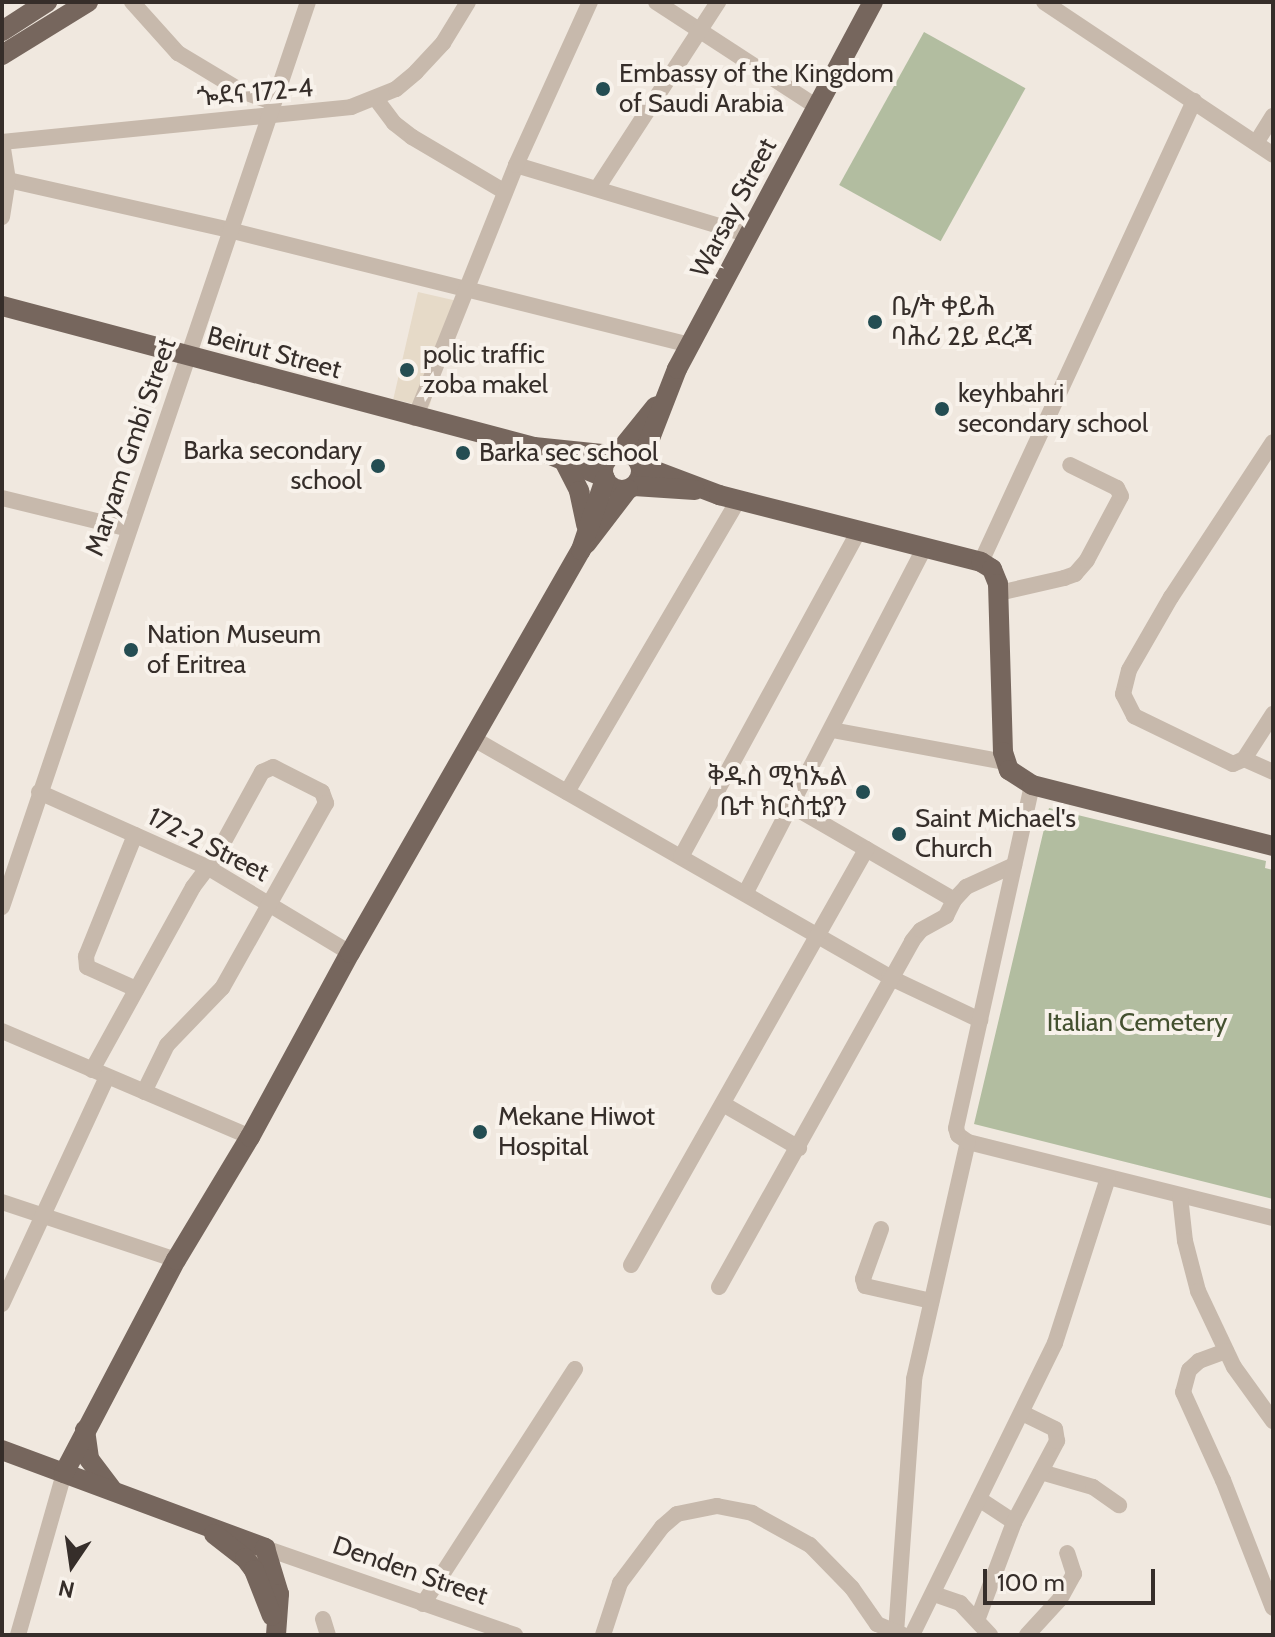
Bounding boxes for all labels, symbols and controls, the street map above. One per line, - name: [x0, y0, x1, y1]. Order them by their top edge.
- place label: Embassy of the Kingdom of Saudi Arabia: [619, 58, 894, 120]
- street label: ጐደና 172-4: [196, 72, 314, 114]
- marker: Embassy of the Kingdom of Saudi Arabia: [594, 80, 612, 98]
- street label: Warsay Street: [684, 133, 784, 283]
- place label: ቤ/ት ቀይሕ ባሕሪ 2ይ ደረጃ: [891, 291, 1033, 352]
- marker: ቤ/ት ቀይሕ ባሕሪ 2ይ ደረጃ: [866, 313, 884, 331]
- street label: Beirut Street: [203, 320, 345, 386]
- street label: Maryam Gmbi Street: [79, 334, 183, 560]
- place label: polic traffic zoba makel: [423, 339, 548, 400]
- marker: polic traffic zoba makel: [398, 361, 416, 379]
- place label: keyhbahri secondary school: [958, 378, 1148, 440]
- marker: keyhbahri secondary school: [933, 400, 951, 418]
- place label: Barka secondary school: [183, 435, 362, 496]
- place label: Barka sec school: [479, 437, 658, 469]
- marker: Barka sec school: [454, 444, 472, 462]
- marker: Barka secondary school: [369, 457, 387, 475]
- place label: Nation Museum of Eritrea: [147, 619, 321, 680]
- marker: Nation Museum of Eritrea: [122, 641, 140, 659]
- place label: ቅዱስ ሚካኤል ቤተ ክርስቲያን: [707, 761, 847, 822]
- marker: ቅዱስ ሚካኤል ቤተ ክርስቲያን: [854, 783, 872, 801]
- street label: 172-2 Street: [142, 801, 274, 889]
- place label: Saint Michael's Church: [915, 803, 1076, 864]
- marker: Saint Michael's Church: [890, 825, 908, 843]
- park label: Italian Cemetery: [1047, 1007, 1227, 1039]
- place label: Mekane Hiwot Hospital: [498, 1101, 655, 1162]
- marker: Mekane Hiwot Hospital: [469, 1121, 491, 1143]
- north arrow: [32, 1525, 112, 1605]
- street label: Denden Street: [329, 1530, 491, 1612]
- scale bar: [987, 1553, 1159, 1603]
- text: 100 m: [997, 1568, 1065, 1597]
- text: N: [56, 1574, 77, 1604]

